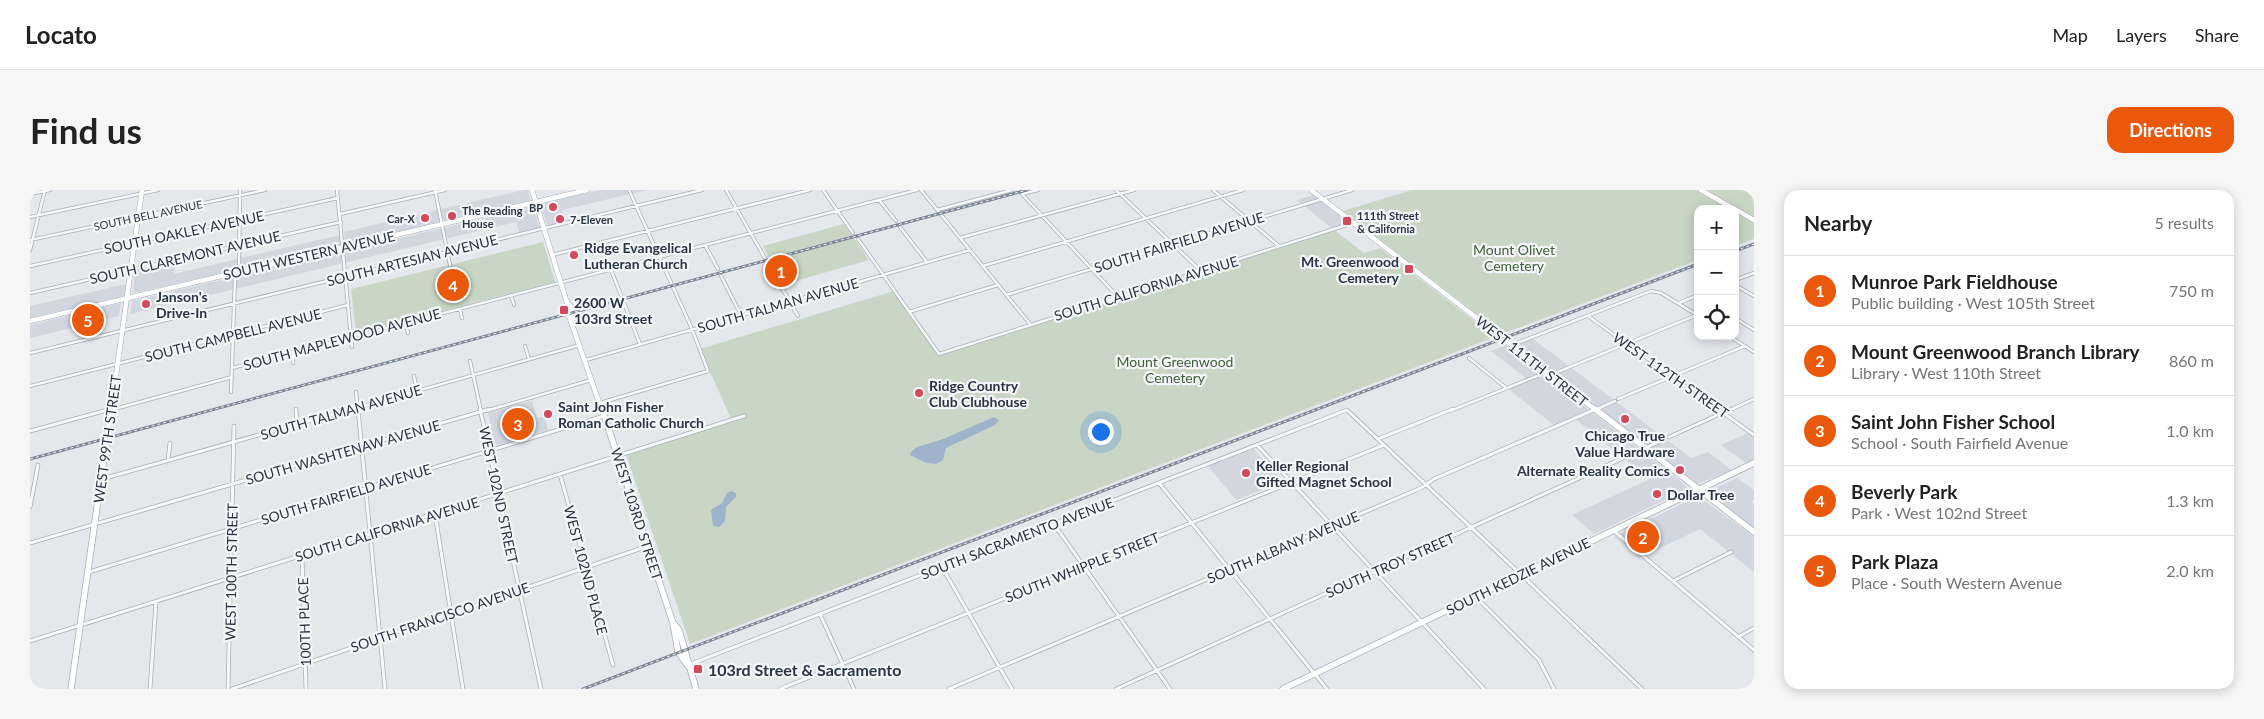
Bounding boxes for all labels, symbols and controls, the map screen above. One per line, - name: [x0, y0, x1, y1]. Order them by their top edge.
- text: Locato: [25, 20, 97, 49]
- text: Map: [2052, 24, 2088, 46]
- text: Layers: [2116, 24, 2167, 46]
- text: Share: [2195, 24, 2239, 46]
- button: Directions: [2107, 107, 2234, 153]
- text: Find us: [30, 109, 142, 151]
- street label: SOUTH BELL AVENUE: [92, 197, 204, 233]
- place label: BP: [529, 201, 543, 214]
- marker: BP: [547, 201, 559, 213]
- place label: The Reading House: [462, 204, 523, 230]
- map controls: [1694, 205, 1739, 340]
- button: +: [1694, 205, 1739, 250]
- street label: SOUTH OAKLEY AVENUE: [102, 207, 266, 257]
- street label: SOUTH FAIRFIELD AVENUE: [1092, 208, 1266, 276]
- place label: 111th Street & California: [1357, 209, 1420, 235]
- marker: The Reading House: [446, 210, 458, 222]
- text: Nearby: [1804, 210, 1872, 235]
- place label: Car-X: [387, 212, 416, 225]
- marker: Car-X: [419, 212, 431, 224]
- marker: 7-Eleven: [554, 213, 566, 225]
- place label: 7-Eleven: [570, 213, 613, 226]
- text: 5 results: [2154, 213, 2214, 232]
- marker: 111th Street & California: [1341, 215, 1353, 227]
- street label: SOUTH CLAREMONT AVENUE: [88, 227, 282, 287]
- street label: SOUTH WESTERN AVENUE: [221, 227, 397, 283]
- street label: SOUTH ARTESIAN AVENUE: [325, 231, 499, 289]
- place label: Ridge Evangelical Lutheran Church: [584, 239, 692, 272]
- park label: Mount Olivet Cemetery: [1473, 241, 1555, 274]
- marker: Ridge Evangelical Lutheran Church: [568, 249, 580, 261]
- button: −: [1694, 250, 1739, 295]
- pin: 1: [765, 252, 797, 290]
- street label: SOUTH CALIFORNIA AVENUE: [1052, 252, 1240, 324]
- place label: Mt. Greenwood Cemetery: [1301, 253, 1400, 286]
- marker: Mt. Greenwood Cemetery: [1403, 263, 1415, 275]
- pin: 4: [437, 266, 469, 304]
- text: Munroe Park Fieldhouse: [1851, 270, 2058, 293]
- street label: SOUTH TALMAN AVENUE: [695, 274, 861, 336]
- text: 1: [1815, 281, 1825, 300]
- text: 750 m: [2169, 281, 2214, 300]
- place label: Janson's Drive-In: [156, 288, 208, 321]
- text: Public building · West 105th Street: [1851, 293, 2095, 312]
- place label: 2600 W 103rd Street: [574, 294, 653, 327]
- button: locate: [1694, 295, 1739, 340]
- marker: Janson's Drive-In: [140, 298, 152, 310]
- pin: 5: [72, 301, 104, 339]
- street label: SOUTH MAPLEWOOD AVENUE: [241, 304, 443, 374]
- marker: 2600 W 103rd Street: [558, 304, 570, 316]
- street label: SOUTH CAMPBELL AVENUE: [143, 305, 323, 365]
- street label: WEST 111TH STREET: [1473, 312, 1592, 410]
- street label: WEST 112TH STREET: [1610, 329, 1733, 422]
- text: Mount Greenwood Branch Library: [1851, 340, 2140, 363]
- text: 2: [1815, 351, 1825, 370]
- text: 860 m: [2169, 351, 2214, 370]
- park label: Mount Greenwood Cemetery: [1117, 353, 1233, 386]
- text: Library · West 110th Street: [1851, 363, 2041, 382]
- street label: WEST 99TH STREET: [90, 373, 125, 504]
- place label: Ridge Country Club Clubhouse: [929, 377, 1028, 410]
- street label: SOUTH TALMAN AVENUE: [258, 381, 424, 443]
- marker: Ridge Country Club Clubhouse: [913, 387, 925, 399]
- place label: Saint John Fisher Roman Catholic Church: [558, 398, 704, 431]
- pin: 3: [502, 405, 534, 443]
- marker: Saint John Fisher Roman Catholic Church: [542, 408, 554, 420]
- text: Saint John Fisher School: [1851, 410, 2055, 433]
- marker: Chicago True Value Hardware: [1619, 413, 1631, 425]
- street label: SOUTH WASHTENAW AVENUE: [244, 416, 442, 488]
- your location: [1088, 419, 1114, 445]
- text: 3: [1815, 421, 1825, 440]
- text: 1.0 km: [2166, 421, 2214, 440]
- street label: WEST 102ND STREET: [476, 425, 522, 566]
- place label: Chicago True Value Hardware: [1574, 427, 1675, 460]
- text: School · South Fairfield Avenue: [1851, 433, 2068, 452]
- street label: WEST 103RD STREET: [608, 446, 667, 583]
- place label: Keller Regional Gifted Magnet School: [1256, 457, 1392, 490]
- street label: SOUTH FAIRFIELD AVENUE: [259, 460, 433, 528]
- place label: Alternate Reality Comics: [1516, 462, 1670, 479]
- marker: Alternate Reality Comics: [1674, 464, 1686, 476]
- marker: Keller Regional Gifted Magnet School: [1240, 467, 1252, 479]
- text: Beverly Park: [1851, 480, 1957, 503]
- place label: Dollar Tree: [1667, 486, 1735, 503]
- marker: Dollar Tree: [1651, 488, 1663, 500]
- text: 4: [1815, 491, 1825, 510]
- text: 1.3 km: [2166, 491, 2214, 510]
- street label: SOUTH CALIFORNIA AVENUE: [293, 493, 481, 565]
- street label: SOUTH SACRAMENTO AVENUE: [918, 493, 1116, 583]
- street label: WEST 100TH STREET: [221, 502, 241, 641]
- street label: WEST 102ND PLACE: [561, 503, 611, 637]
- text: Park · West 102nd Street: [1851, 503, 2027, 522]
- street label: SOUTH ALBANY AVENUE: [1204, 507, 1362, 587]
- pin: 2: [1627, 518, 1659, 556]
- street label: SOUTH WHIPPLE STREET: [1002, 528, 1162, 606]
- street label: SOUTH TROY STREET: [1323, 529, 1458, 601]
- street label: SOUTH KEDZIE AVENUE: [1443, 534, 1593, 618]
- text: Park Plaza: [1851, 550, 1938, 573]
- text: 5: [1815, 561, 1825, 580]
- text: 2.0 km: [2166, 561, 2214, 580]
- text: Place · South Western Avenue: [1851, 573, 2062, 592]
- street label: 100TH PLACE: [294, 577, 314, 667]
- street label: SOUTH FRANCISCO AVENUE: [348, 578, 532, 656]
- place label: 103rd Street & Sacramento: [708, 660, 901, 679]
- marker: 103rd Street & Sacramento: [692, 663, 704, 675]

